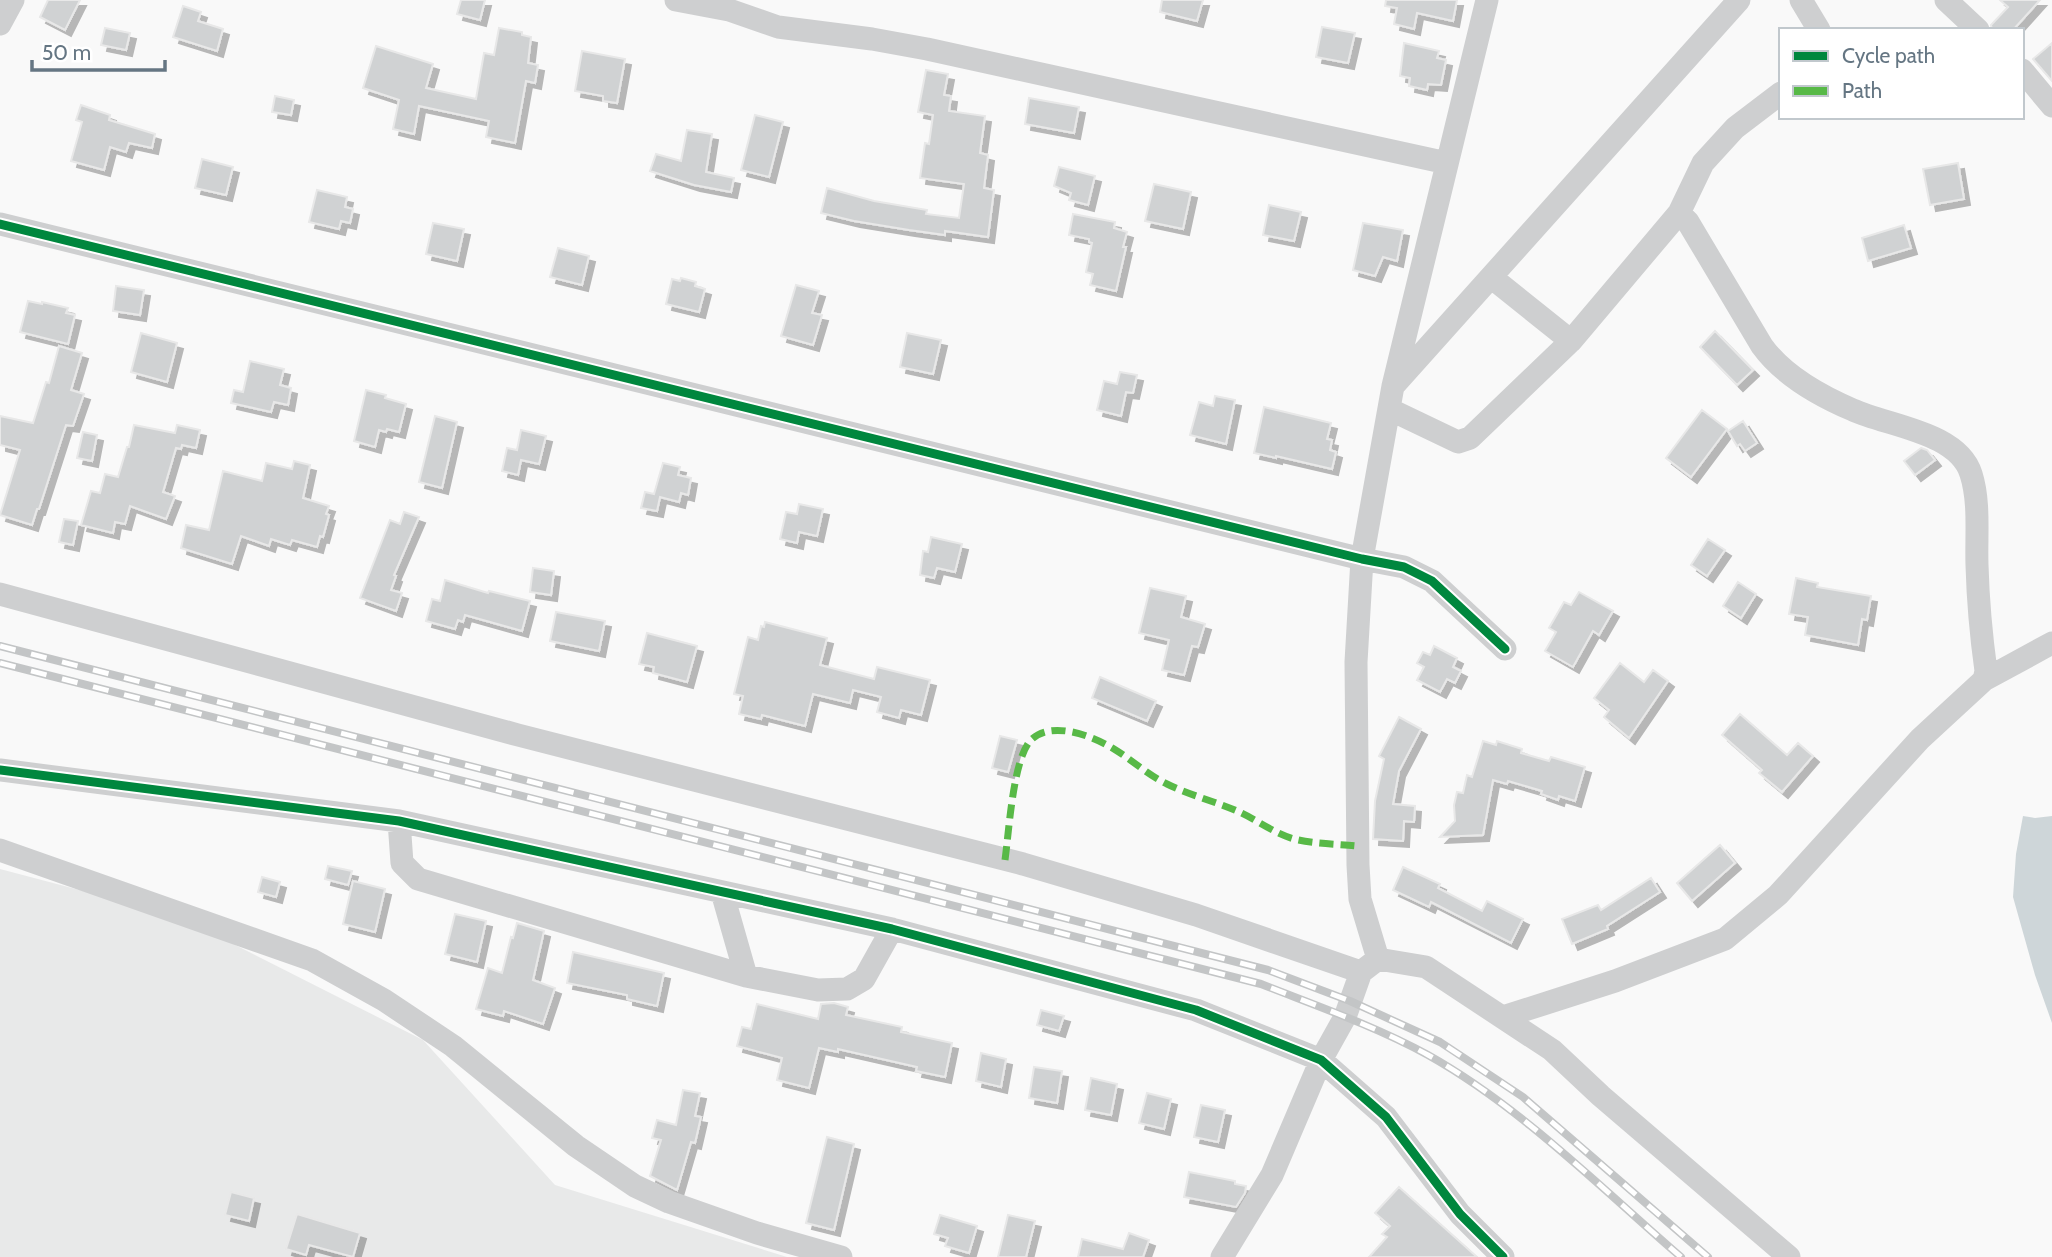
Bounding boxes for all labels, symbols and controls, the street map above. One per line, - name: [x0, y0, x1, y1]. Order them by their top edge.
- scale bar: [32, 28, 164, 72]
- legend: [1779, 28, 2024, 119]
- text: 50 m: [42, 40, 91, 65]
- text: Cycle path: [1842, 43, 1935, 68]
- text: Path: [1842, 78, 1882, 103]

